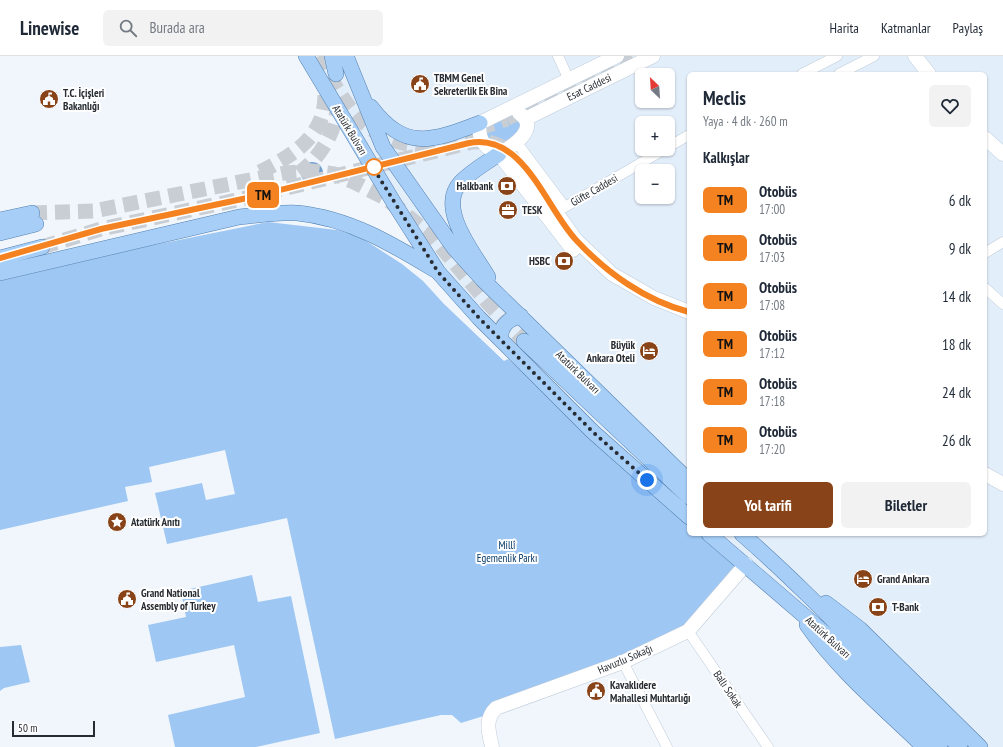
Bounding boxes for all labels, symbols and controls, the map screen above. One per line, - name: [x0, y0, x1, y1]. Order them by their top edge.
- search box: [103, 10, 383, 46]
- text: Linewise: [20, 16, 79, 40]
- icon: search: [117, 17, 139, 39]
- text: Burada ara: [149, 18, 205, 37]
- text: Harita: [830, 19, 859, 37]
- text: Katmanlar: [881, 19, 931, 37]
- text: Paylaş: [953, 19, 983, 37]
- north arrow: [635, 68, 675, 108]
- map controls: [635, 68, 675, 204]
- street label: Esat Caddesi: [565, 70, 613, 104]
- place label: TBMM Genel Sekreterlik Ek Bina: [434, 71, 508, 98]
- public building icon: TBMM Genel Sekreterlik Ek Bina: [409, 73, 431, 95]
- button: heart: [929, 85, 971, 127]
- place label: T.C. İçişleri Bakanlığı: [63, 86, 105, 113]
- text: Meclis: [703, 86, 746, 110]
- public building icon: T.C. İçişleri Bakanlığı: [38, 88, 60, 110]
- street label: Atatürk Bulvarı: [330, 102, 370, 158]
- text: Yaya · 4 dk · 260 m: [703, 113, 788, 130]
- button: +: [635, 116, 675, 156]
- text: Kalkışlar: [703, 148, 749, 167]
- unlabelled marker: [365, 158, 383, 176]
- button: −: [635, 164, 675, 204]
- street label: Güfte Caddesi: [568, 171, 620, 209]
- bank icon: Halkbank: [496, 175, 518, 197]
- place label: Halkbank: [457, 179, 493, 193]
- line badge: TM: [245, 182, 281, 208]
- text: Otobüs: [759, 182, 797, 201]
- text: TM: [255, 186, 271, 204]
- text: TM: [717, 191, 733, 209]
- text: 6 dk: [949, 191, 971, 210]
- office icon: TESK: [497, 199, 519, 221]
- text: 17:00: [759, 201, 785, 218]
- place label: TESK: [522, 203, 543, 217]
- text: Otobüs: [759, 230, 797, 249]
- text: TM: [717, 239, 733, 257]
- text: 9 dk: [949, 239, 971, 258]
- text: 17:03: [759, 249, 785, 266]
- bank icon: HSBC: [553, 250, 575, 272]
- place label: HSBC: [529, 254, 550, 268]
- text: Otobüs: [759, 278, 797, 297]
- text: TM: [717, 287, 733, 305]
- text: 14 dk: [942, 287, 971, 306]
- text: 17:08: [759, 297, 785, 314]
- text: Otobüs: [759, 326, 797, 345]
- text: TM: [717, 335, 733, 353]
- text: 18 dk: [942, 335, 971, 354]
- place label: Büyük Ankara Oteli: [585, 338, 636, 365]
- hotel icon: Büyük Ankara Oteli: [638, 340, 660, 362]
- text: 17:12: [759, 345, 785, 362]
- street label: Atatürk Bulvarı: [553, 347, 603, 397]
- text: Otobüs: [759, 374, 797, 393]
- text: TM: [717, 383, 733, 401]
- text: 24 dk: [942, 383, 971, 402]
- text: 17:18: [759, 393, 785, 410]
- text: Otobüs: [759, 422, 797, 441]
- text: TM: [717, 431, 733, 449]
- text: 26 dk: [942, 431, 971, 450]
- text: 17:20: [759, 441, 785, 458]
- your location: [637, 470, 657, 490]
- button: Yol tarifi: [703, 482, 833, 528]
- button: Biletler: [841, 482, 971, 528]
- place icon: Atatürk Anıtı: [106, 511, 128, 533]
- place label: Atatürk Anıtı: [130, 515, 180, 529]
- park label: Millî Egemenlik Parkı: [477, 538, 537, 565]
- hotel icon: Grand Ankara: [852, 568, 874, 590]
- place label: Grand Ankara: [877, 572, 930, 586]
- place label: Grand National Assembly of Turkey: [140, 586, 216, 613]
- public building icon: Grand National Assembly of Turkey: [116, 588, 138, 610]
- bank icon: T-Bank: [867, 596, 889, 618]
- place label: T-Bank: [892, 600, 919, 614]
- street label: Atatürk Bulvarı: [802, 613, 854, 661]
- street label: Havuzlu Sokağı: [595, 641, 655, 677]
- street label: Ballı Sokak: [711, 668, 746, 711]
- place label: Kavaklıdere Mahallesi Muhtarlığı: [610, 678, 691, 705]
- public building icon: Kavaklıdere Mahallesi Muhtarlığı: [585, 680, 607, 702]
- scale bar: [12, 719, 95, 738]
- text: 50 m: [18, 721, 37, 735]

